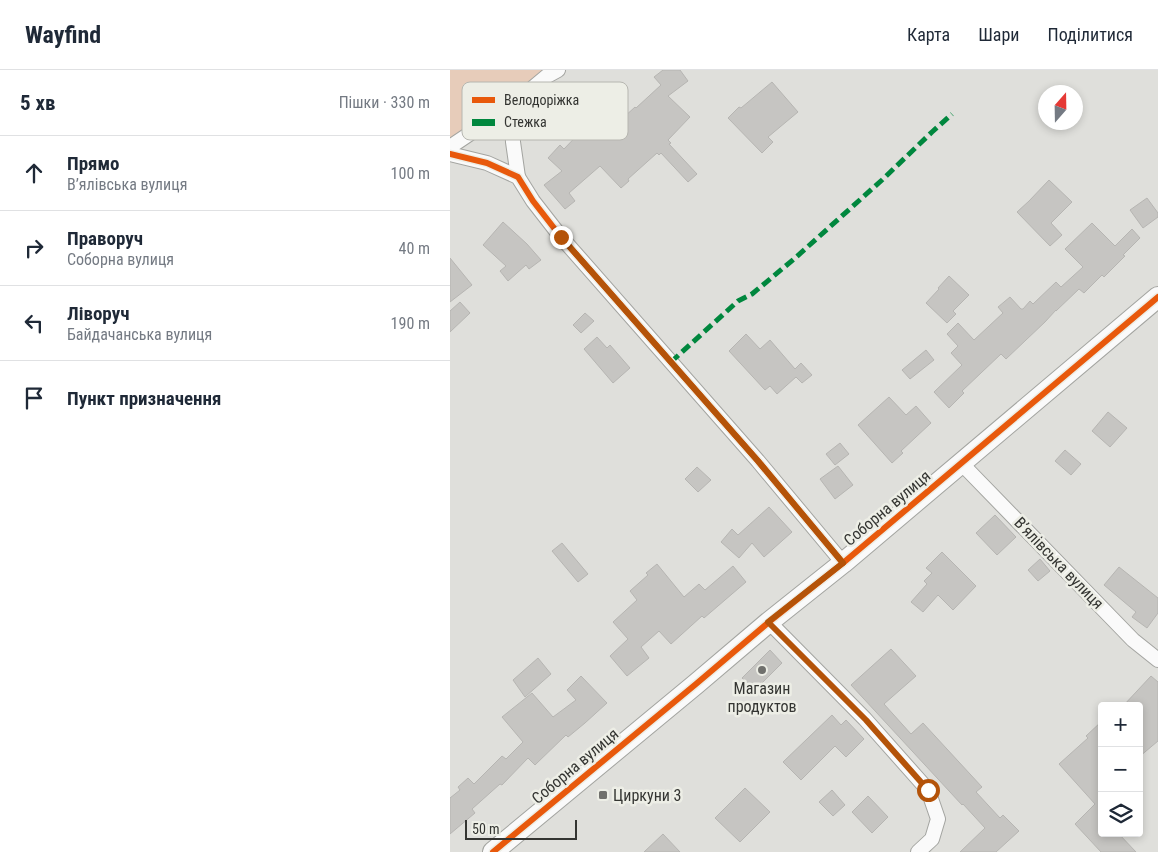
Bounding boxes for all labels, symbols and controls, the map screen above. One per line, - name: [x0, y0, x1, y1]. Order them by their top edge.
- text: Wayfind: [25, 21, 101, 49]
- text: Карта: [907, 24, 950, 45]
- text: Шари: [978, 24, 1019, 45]
- text: Поділитися: [1047, 24, 1133, 45]
- legend: [462, 82, 628, 140]
- north arrow: [1038, 85, 1083, 130]
- text: 5 хв: [20, 91, 55, 115]
- text: Велодоріжка: [504, 92, 579, 108]
- text: Пішки · 330 m: [339, 93, 430, 112]
- text: Стежка: [504, 114, 547, 130]
- text: Прямо: [67, 152, 120, 175]
- icon: ahead: [20, 159, 48, 187]
- text: 100 m: [391, 164, 430, 183]
- text: В’ялівська вулиця: [67, 175, 187, 194]
- route end: [550, 226, 573, 249]
- text: Праворуч: [67, 227, 143, 250]
- icon: right: [20, 234, 48, 262]
- text: 40 m: [398, 239, 430, 258]
- text: Соборна вулиця: [67, 250, 174, 269]
- text: Ліворуч: [67, 302, 129, 325]
- icon: left: [20, 309, 48, 337]
- text: 190 m: [391, 314, 430, 333]
- text: Байдачанська вулиця: [67, 325, 212, 344]
- icon: arrive: [20, 384, 48, 412]
- text: Пункт призначення: [67, 387, 221, 410]
- street label: Соборна вулиця: [840, 466, 934, 550]
- street label: В’ялівська вулиця: [1010, 513, 1108, 613]
- marker: Магазин продуктов: [756, 664, 768, 676]
- place label: Магазин продуктов: [728, 679, 797, 716]
- map controls: [1098, 702, 1143, 837]
- button: +: [1098, 702, 1143, 747]
- street label: Соборна вулиця: [528, 724, 622, 808]
- button: −: [1098, 747, 1143, 792]
- route start: [917, 779, 940, 802]
- place label: Циркуни 3: [613, 786, 681, 805]
- marker: Циркуни 3: [597, 789, 609, 801]
- button: layers: [1098, 792, 1143, 837]
- scale bar: [465, 817, 578, 840]
- text: 50 m: [472, 821, 500, 837]

